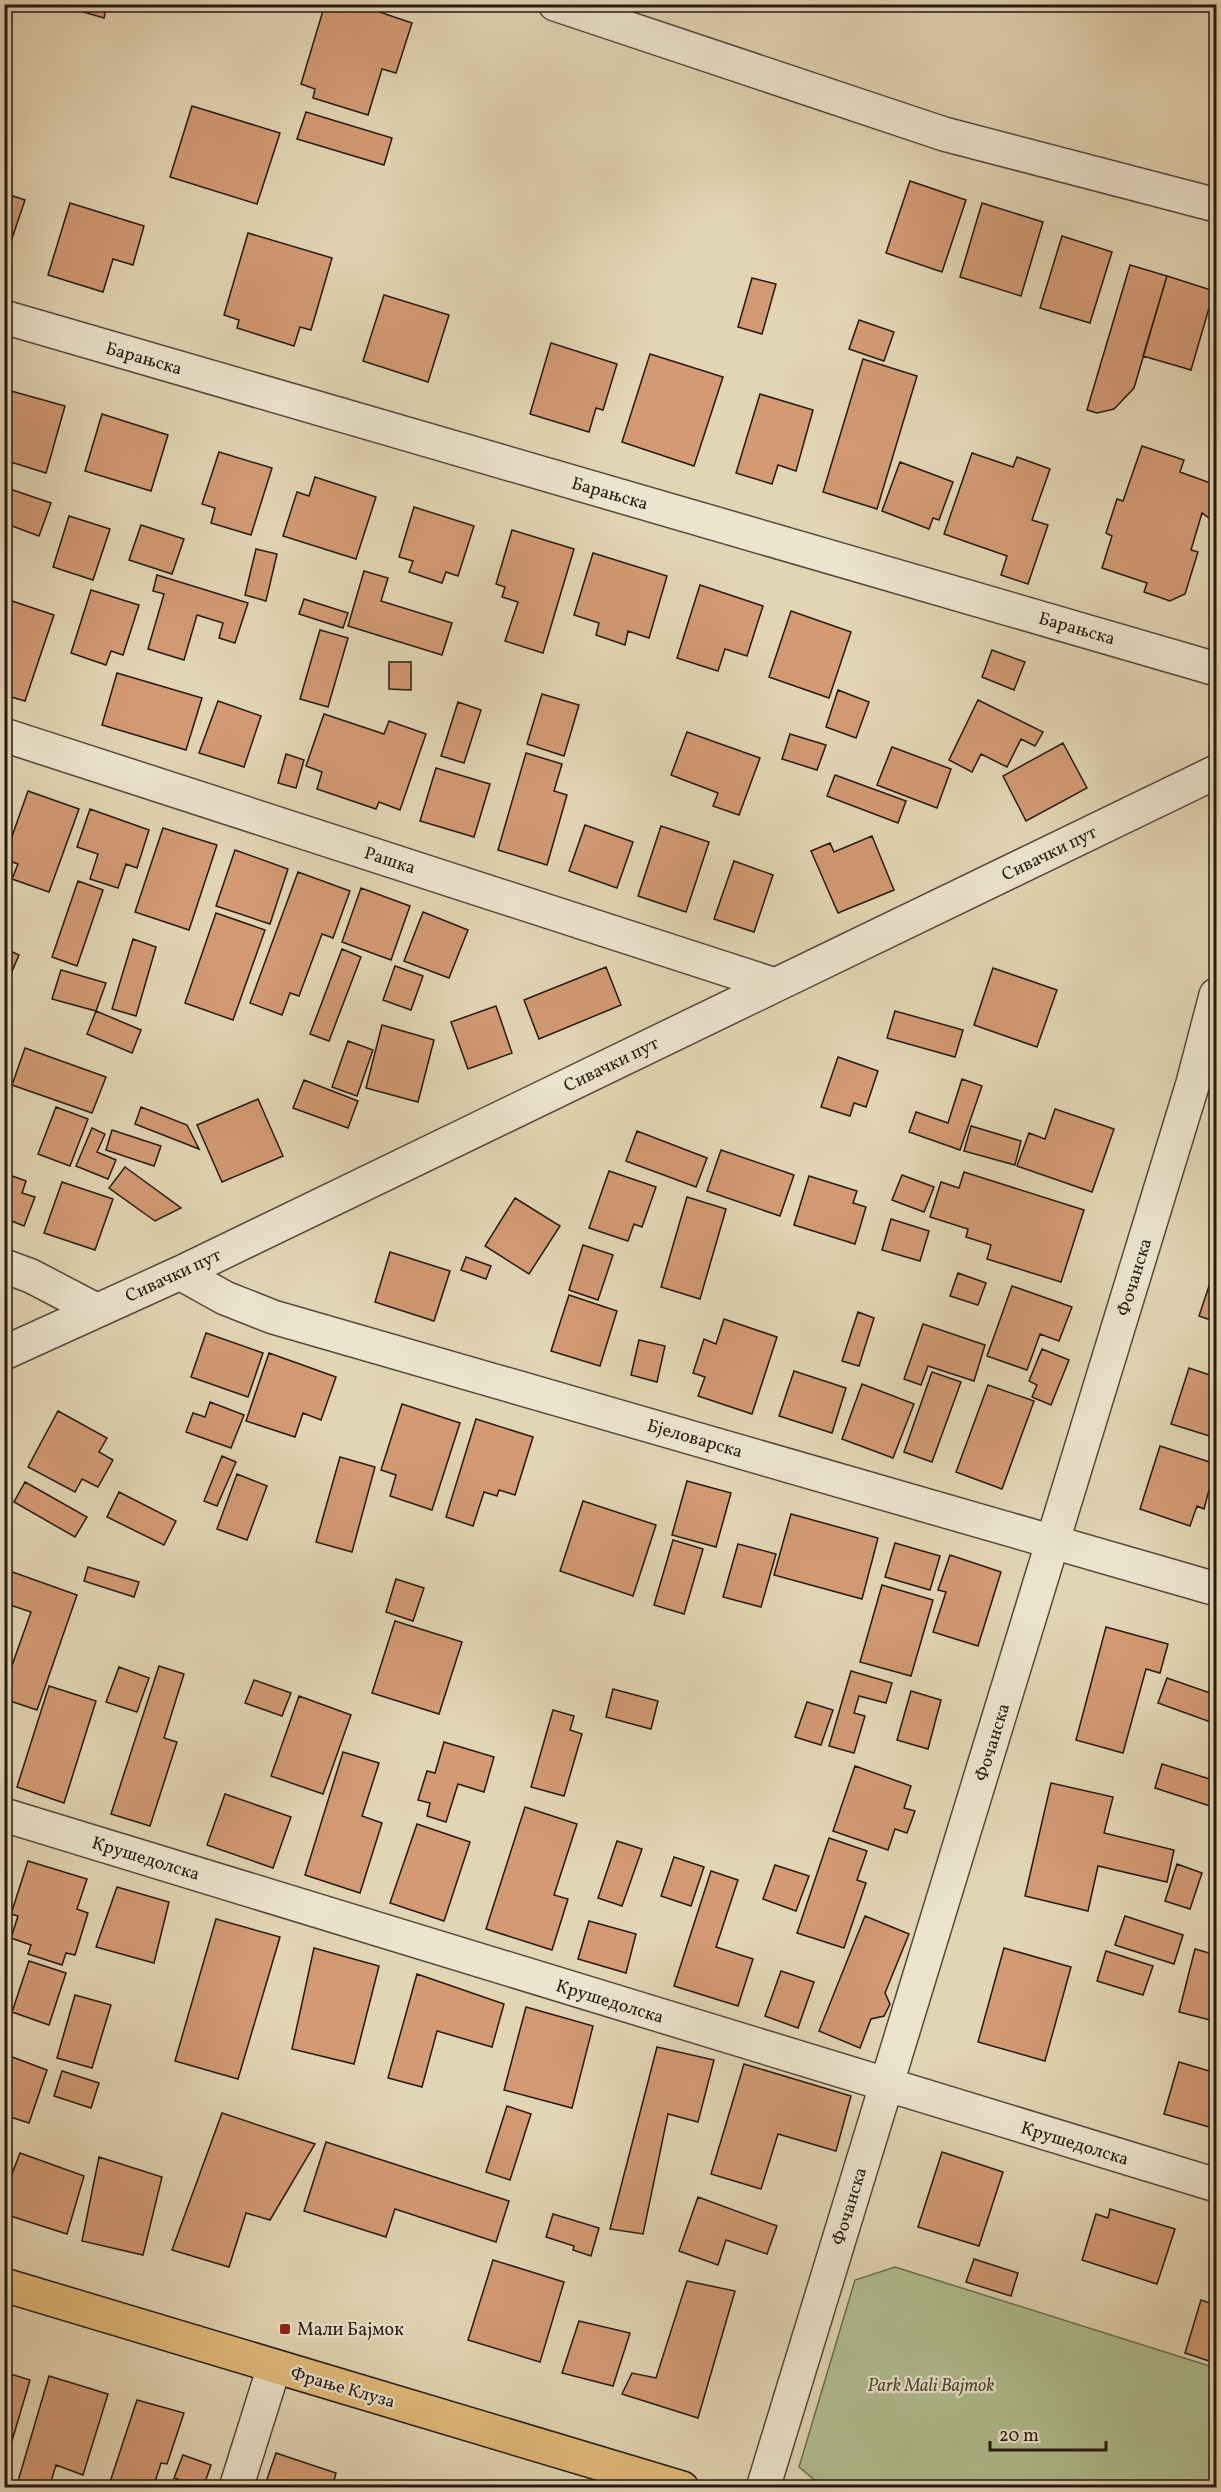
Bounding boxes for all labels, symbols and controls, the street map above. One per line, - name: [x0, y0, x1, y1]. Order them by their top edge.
- street label: Барањска: [102, 337, 185, 382]
- street label: Барањска: [568, 472, 651, 517]
- street label: Барањска: [1035, 607, 1118, 652]
- street label: Сивачки пут: [998, 821, 1101, 888]
- street label: Рашка: [360, 841, 419, 882]
- street label: Сивачки пут: [560, 1032, 663, 1099]
- street label: Фочанска: [1112, 1235, 1159, 1319]
- street label: Сивачки пут: [122, 1243, 226, 1309]
- street label: Бјеловарска: [644, 1414, 745, 1465]
- street label: Фочанска: [970, 1700, 1017, 1784]
- street label: Крушедолска: [88, 1831, 203, 1888]
- street label: Крушедолска: [552, 1974, 667, 2031]
- street label: Крушедолска: [1017, 2116, 1132, 2173]
- street label: Фочанска: [827, 2164, 874, 2248]
- place label: Мали Бајмок: [297, 2318, 404, 2343]
- marker: Мали Бајмок: [278, 2322, 292, 2336]
- street label: Фрање Клуза: [287, 2362, 398, 2415]
- park label: Park Mali Bajmok: [867, 2374, 995, 2399]
- scale bar: [990, 2414, 1106, 2452]
- text: 20 m: [999, 2424, 1039, 2449]

